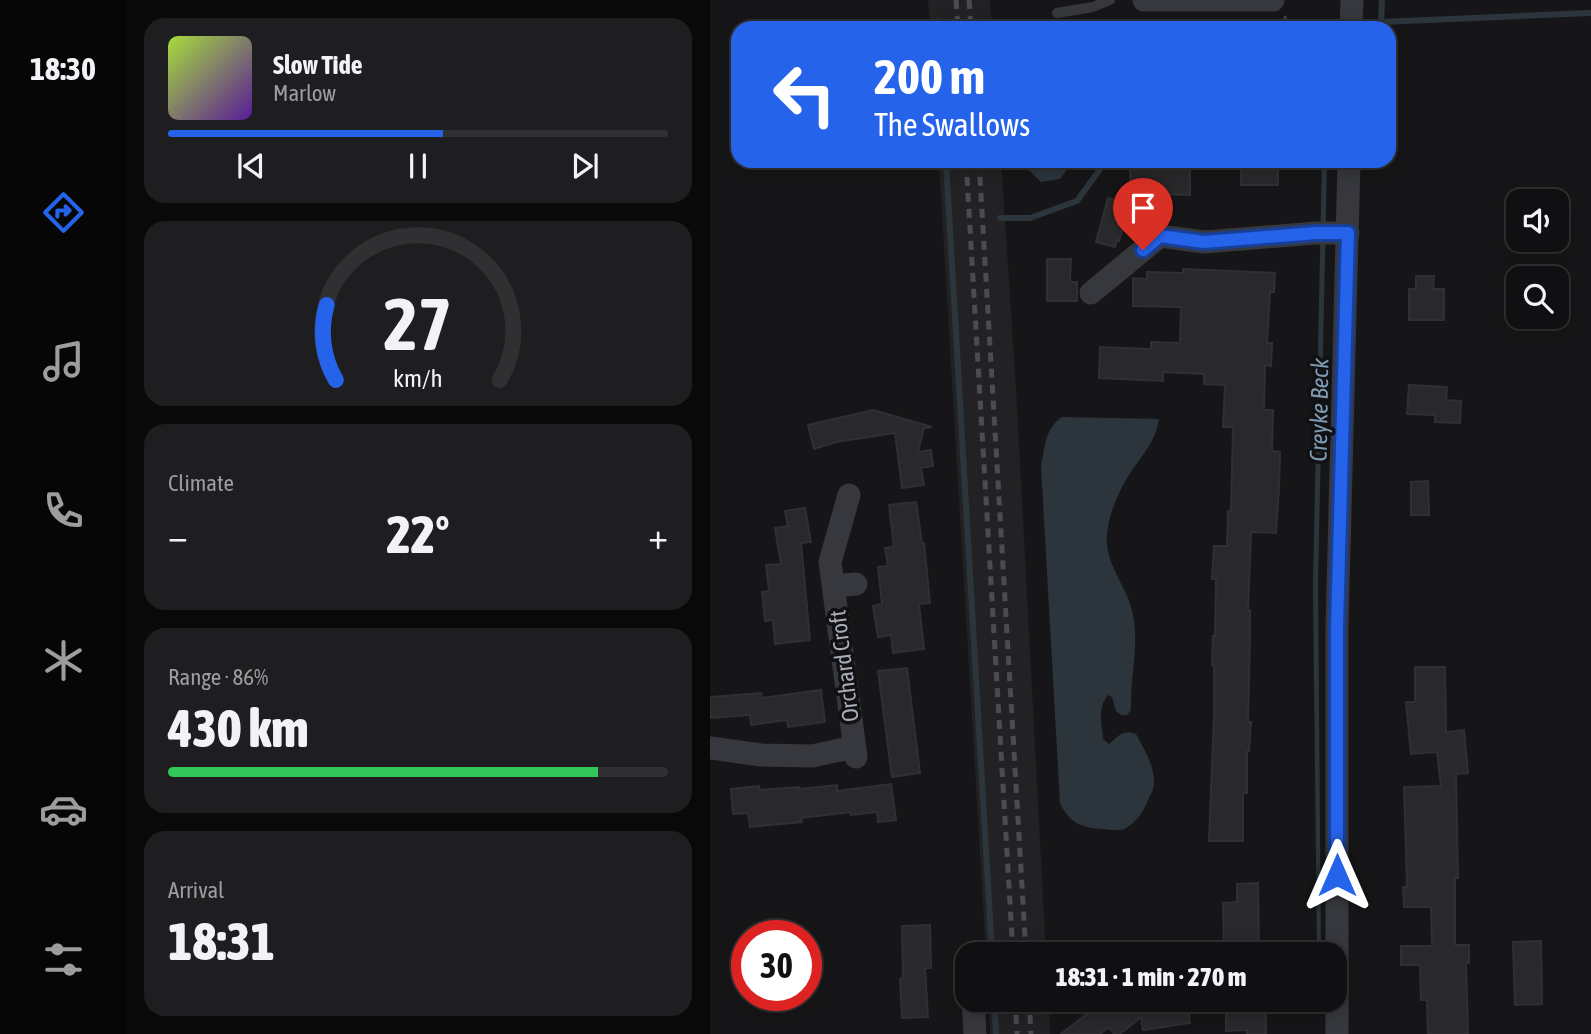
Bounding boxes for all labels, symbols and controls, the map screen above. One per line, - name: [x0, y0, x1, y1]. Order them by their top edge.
- text: 200 m: [874, 48, 985, 104]
- icon: left: [759, 49, 850, 140]
- text: 18:30: [30, 50, 96, 87]
- text: Slow Tide: [273, 50, 363, 80]
- text: Marlow: [273, 80, 336, 106]
- text: The Swallows: [874, 106, 1030, 143]
- icon: previous: [232, 147, 270, 185]
- icon: pause: [399, 147, 437, 185]
- icon: next: [566, 147, 604, 185]
- pin: [1113, 178, 1173, 250]
- icon: directions: [39, 188, 88, 237]
- icon: arrive: [1124, 189, 1162, 227]
- map controls: [1506, 189, 1569, 329]
- button: sound: [1506, 189, 1569, 252]
- button: search: [1506, 266, 1569, 329]
- text: 27: [384, 282, 452, 365]
- icon: music: [39, 337, 88, 386]
- water label: Creyke Beck: [1305, 358, 1333, 462]
- text: km/h: [393, 364, 443, 392]
- text: Climate: [168, 470, 234, 496]
- icon: phone: [39, 486, 88, 535]
- text: 22°: [386, 504, 450, 564]
- text: −: [168, 514, 188, 557]
- text: +: [648, 514, 668, 557]
- street label: Orchard Croft: [824, 609, 864, 723]
- icon: climate: [39, 636, 88, 685]
- text: Range · 86%: [168, 664, 268, 690]
- text: 430 km: [168, 698, 309, 758]
- icon: car: [39, 785, 88, 834]
- position arrow: [1300, 838, 1374, 912]
- text: Arrival: [168, 877, 224, 903]
- text: 18:31: [168, 911, 275, 971]
- speed limit sign: 30: [731, 920, 822, 1011]
- icon: filters: [39, 935, 88, 984]
- text: 18:31 · 1 min · 270 m: [1056, 962, 1246, 992]

